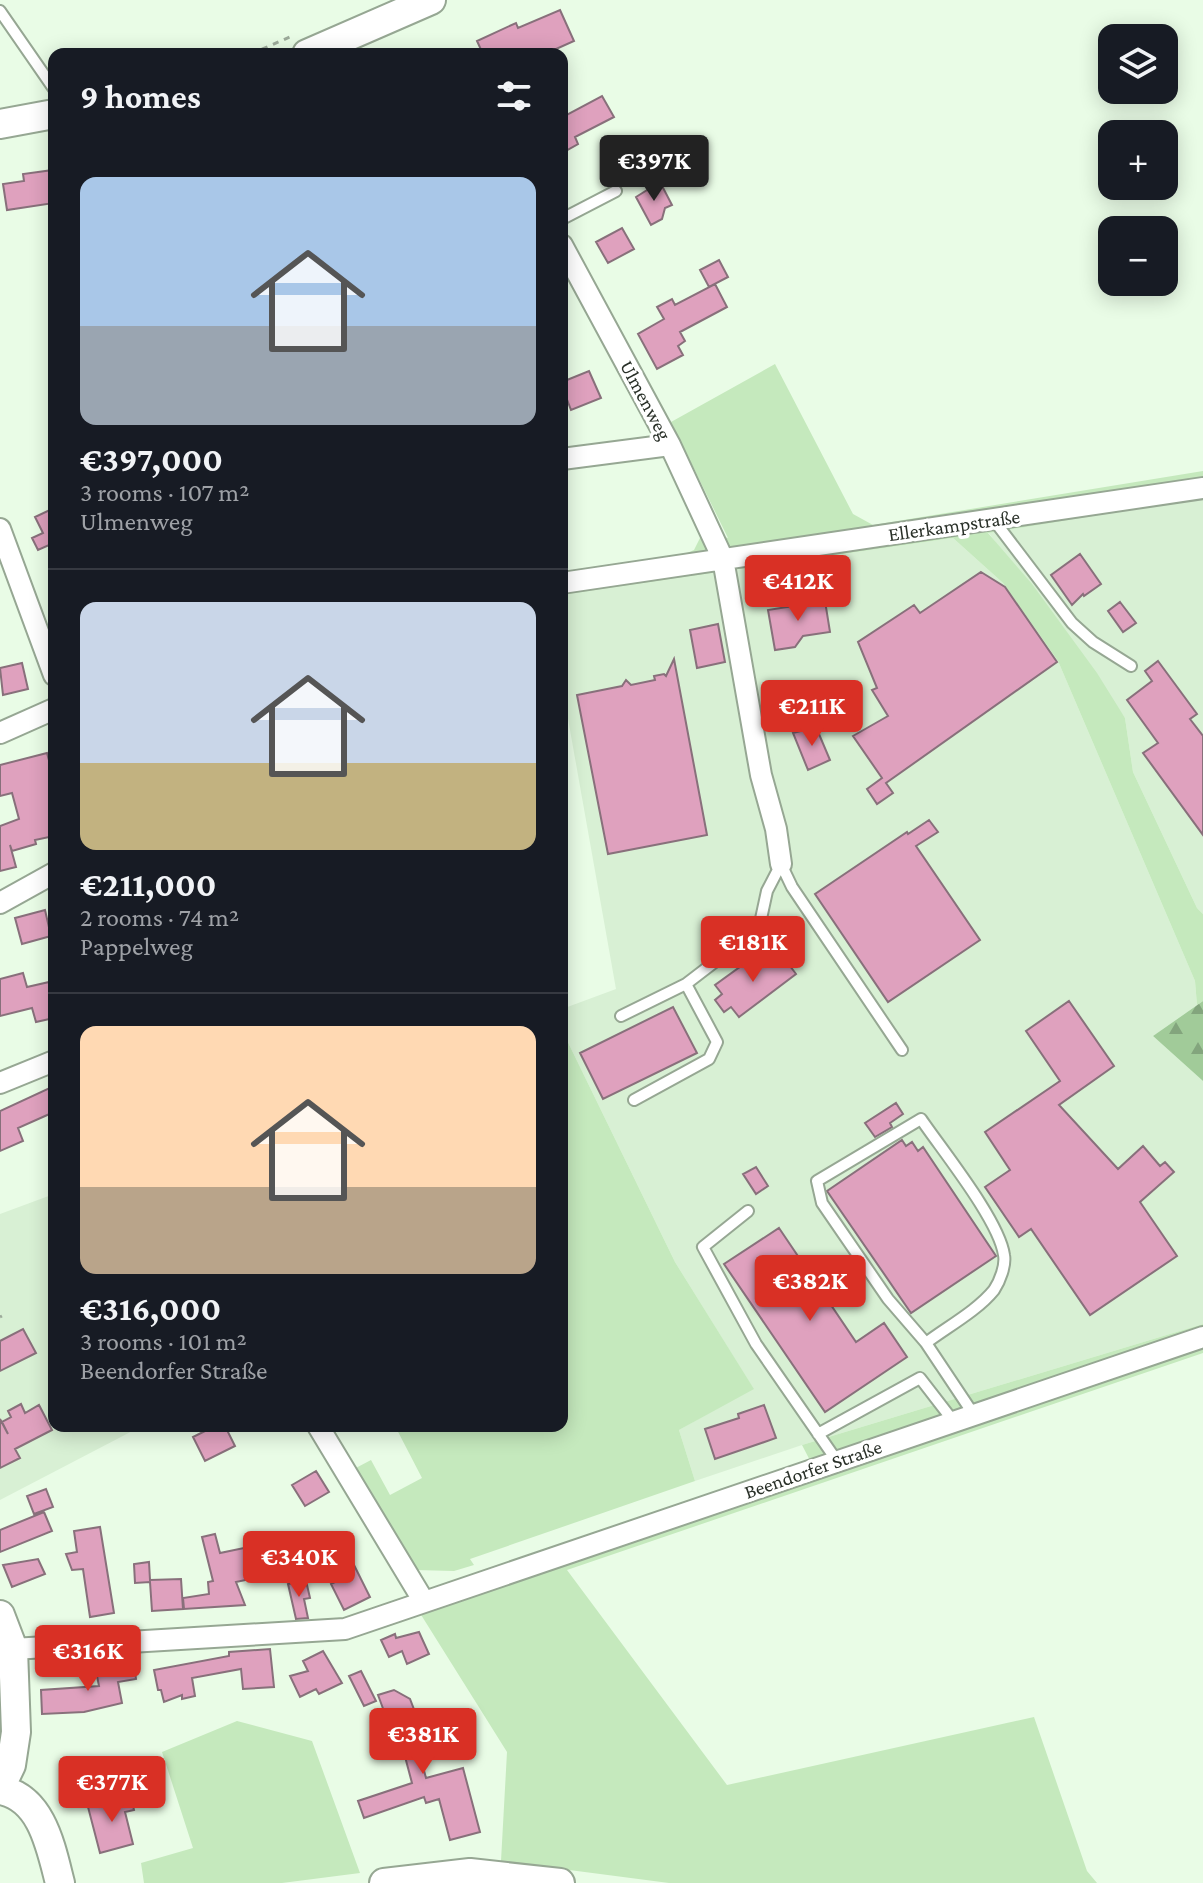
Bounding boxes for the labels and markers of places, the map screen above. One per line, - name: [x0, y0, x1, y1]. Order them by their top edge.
- pin: €397K: [598, 135, 710, 203]
- pin: €412K: [742, 555, 854, 623]
- pin: €211K: [756, 680, 868, 748]
- pin: €181K: [697, 916, 809, 984]
- pin: €382K: [754, 1255, 866, 1323]
- pin: €340K: [243, 1531, 355, 1599]
- pin: €316K: [32, 1625, 144, 1693]
- pin: €381K: [367, 1708, 479, 1776]
- pin: €377K: [56, 1756, 168, 1824]

